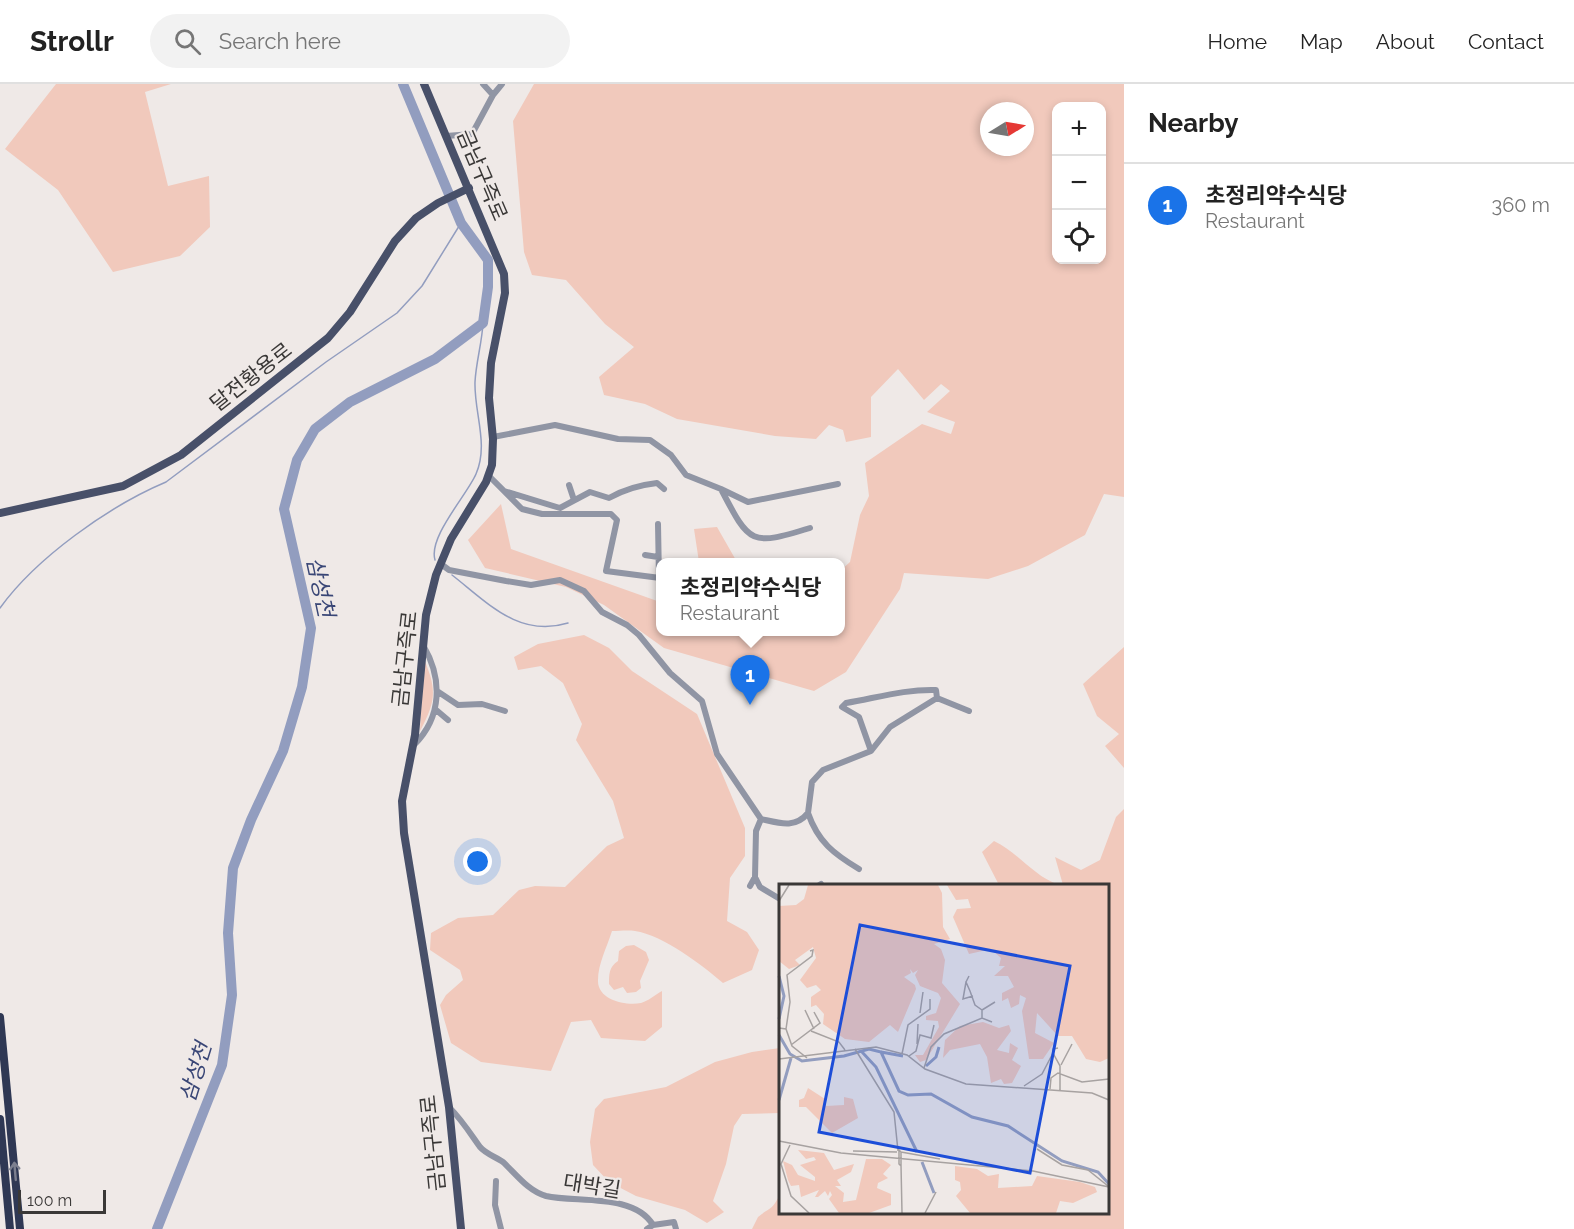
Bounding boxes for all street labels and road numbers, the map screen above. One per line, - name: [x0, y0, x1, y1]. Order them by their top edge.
- street label: 금남구즉로: [452, 125, 513, 224]
- street label: 달전황용로: [205, 337, 296, 416]
- street label: 금남구즉로: [387, 610, 422, 708]
- street label: 금남구즉로: [415, 1094, 450, 1192]
- street label: 대박길: [561, 1169, 623, 1202]

